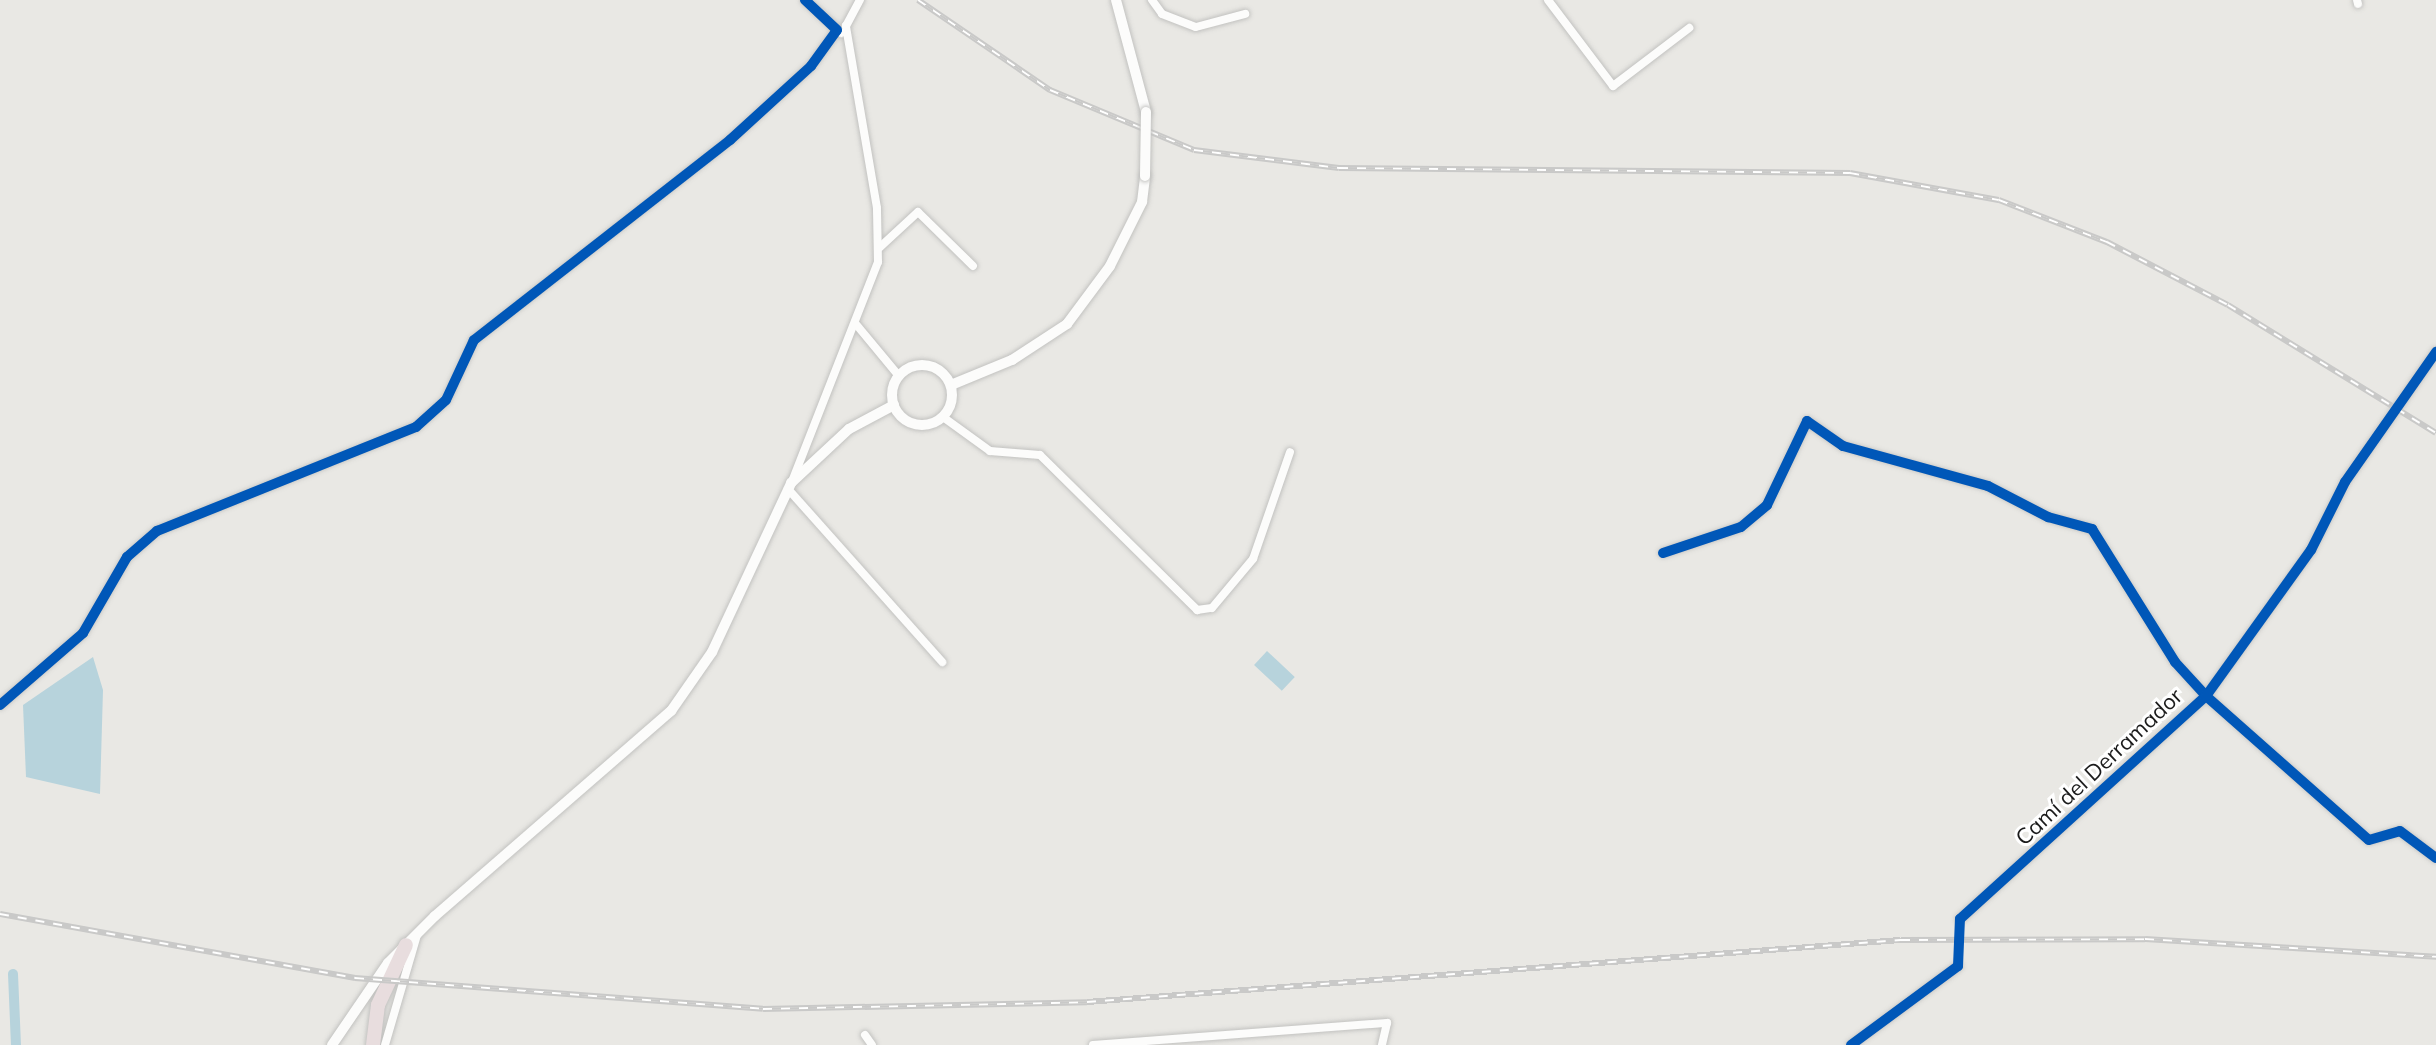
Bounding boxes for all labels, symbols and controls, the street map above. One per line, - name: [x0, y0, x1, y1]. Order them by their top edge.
- street label: Camí del Derramador: [2010, 683, 2188, 851]

